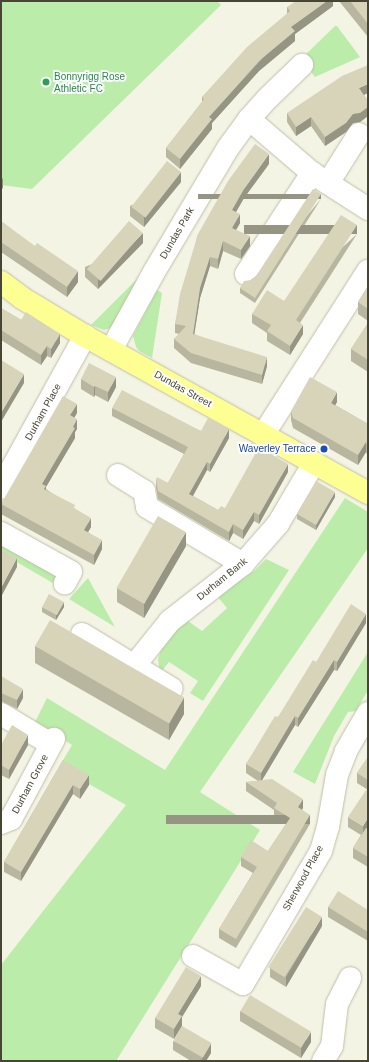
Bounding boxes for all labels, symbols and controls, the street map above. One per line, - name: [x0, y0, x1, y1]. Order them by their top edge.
- place label: Bonnyrigg Rose Athletic FC: [54, 70, 125, 94]
- marker: Bonnyrigg Rose Athletic FC: [41, 77, 51, 87]
- street label: Dundas Park: [157, 205, 197, 261]
- street label: Dundas Street: [152, 368, 214, 410]
- street label: Durham Place: [22, 381, 64, 443]
- place label: Waverley Terrace: [239, 443, 316, 455]
- marker: Waverley Terrace: [319, 444, 329, 454]
- street label: Durham Bank: [194, 555, 250, 603]
- street label: Durham Grove: [9, 752, 51, 816]
- street label: Sherwood Place: [280, 843, 326, 913]

